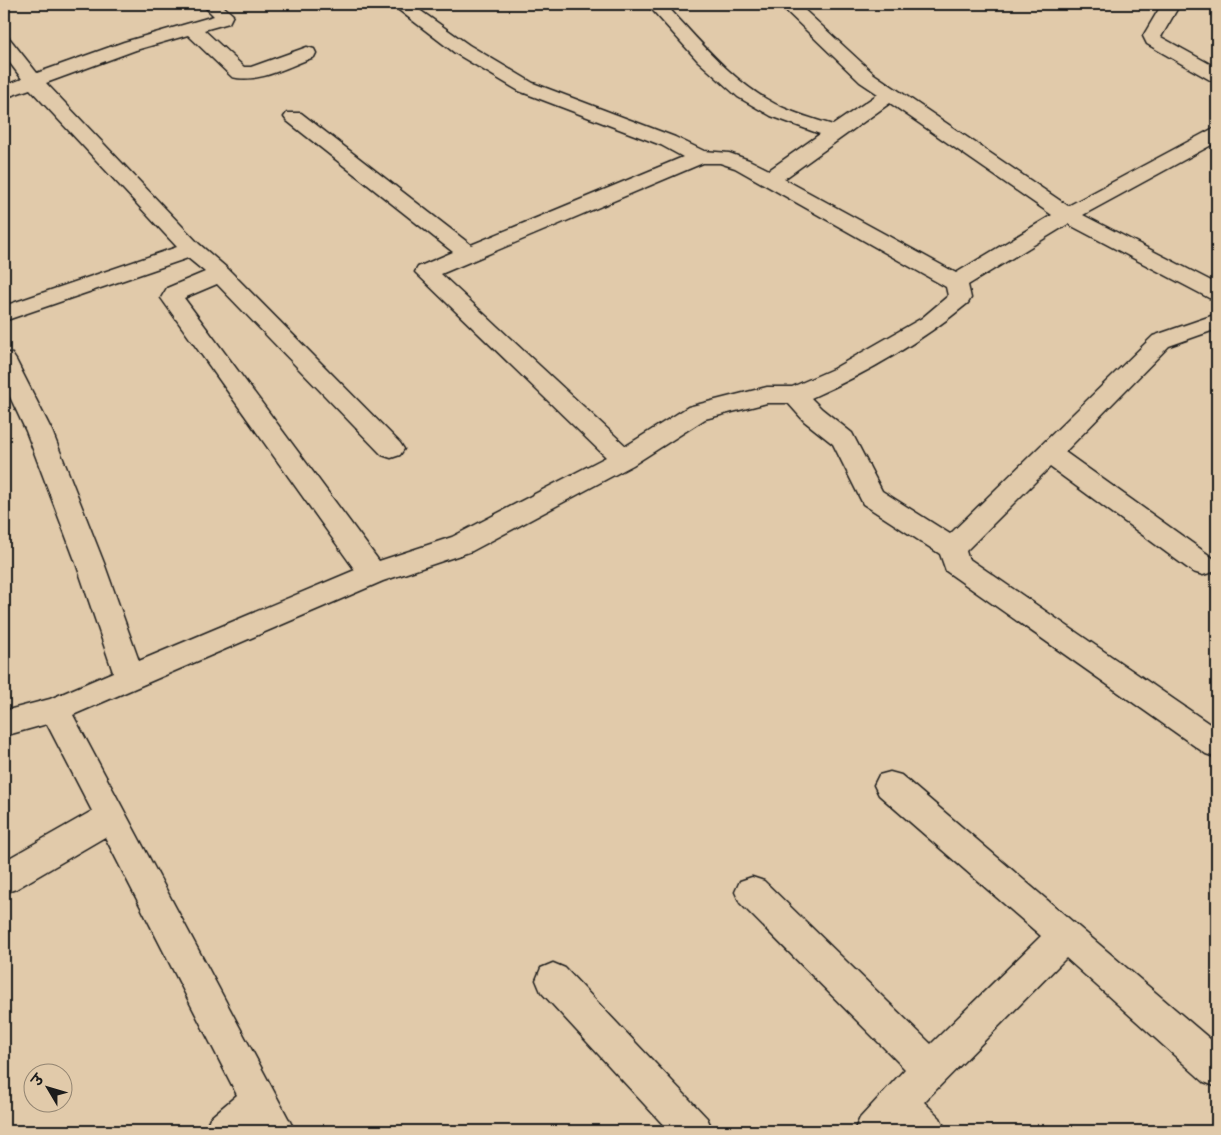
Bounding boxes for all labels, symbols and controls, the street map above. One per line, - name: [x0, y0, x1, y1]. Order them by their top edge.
- north arrow: [22, 1062, 72, 1112]
- text: उ: [27, 1070, 50, 1091]

